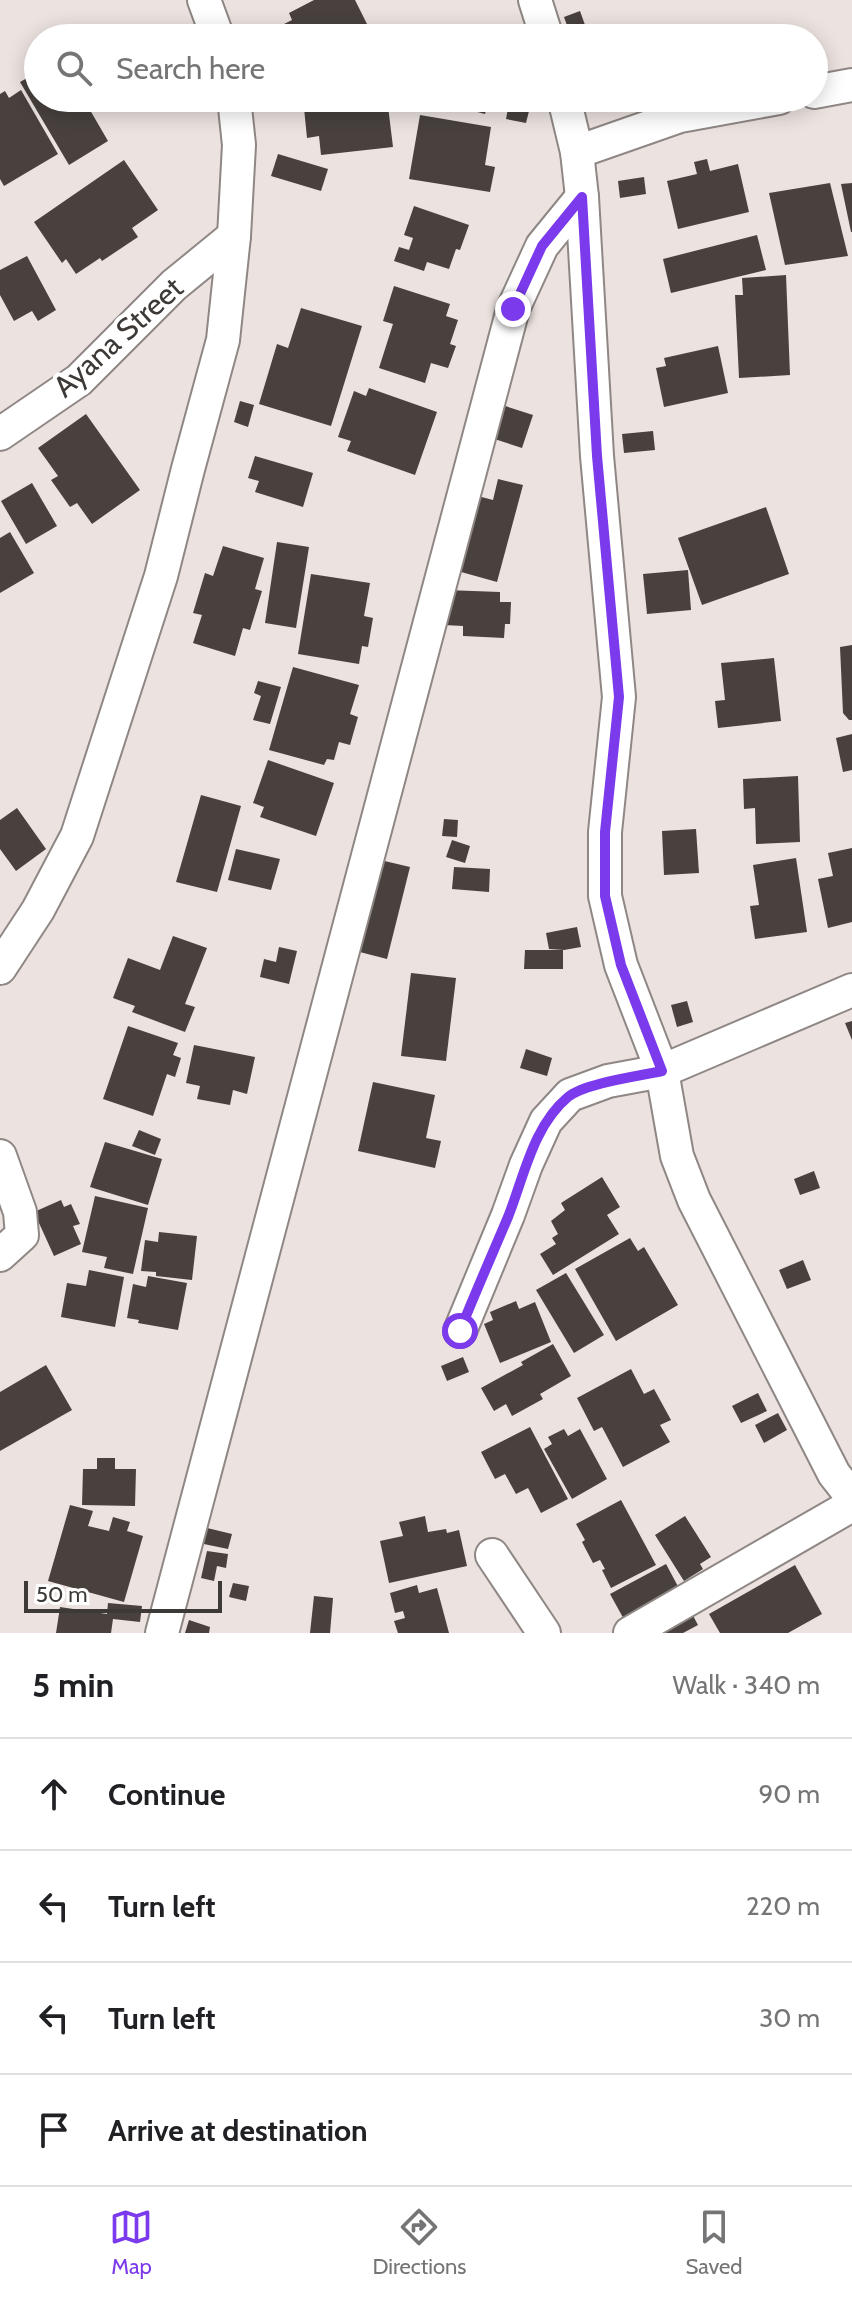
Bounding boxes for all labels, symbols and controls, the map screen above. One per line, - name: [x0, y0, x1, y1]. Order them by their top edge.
- search box: [24, 24, 828, 112]
- icon: search: [52, 46, 96, 90]
- text: Search here: [116, 50, 265, 87]
- street label: Ayana Street: [46, 269, 190, 405]
- route end: [495, 291, 531, 327]
- route start: [442, 1313, 478, 1349]
- scale bar: [24, 1577, 222, 1613]
- text: 50 m: [36, 1581, 88, 1608]
- text: 5 min: [32, 1664, 114, 1706]
- text: Walk · 340 m: [672, 1669, 820, 1701]
- icon: ahead: [32, 1772, 76, 1816]
- text: Continue: [108, 1776, 225, 1813]
- text: 90 m: [758, 1778, 820, 1810]
- icon: left: [32, 1884, 76, 1928]
- text: Turn left: [108, 1888, 216, 1925]
- text: 220 m: [746, 1890, 820, 1922]
- icon: left: [32, 1996, 76, 2040]
- text: Turn left: [108, 2000, 216, 2037]
- text: 30 m: [759, 2002, 820, 2034]
- icon: arrive: [32, 2108, 76, 2152]
- text: Arrive at destination: [108, 2112, 368, 2149]
- tab: Map: [109, 2205, 153, 2280]
- tab: Directions: [372, 2205, 466, 2280]
- tab: Saved: [685, 2205, 743, 2280]

